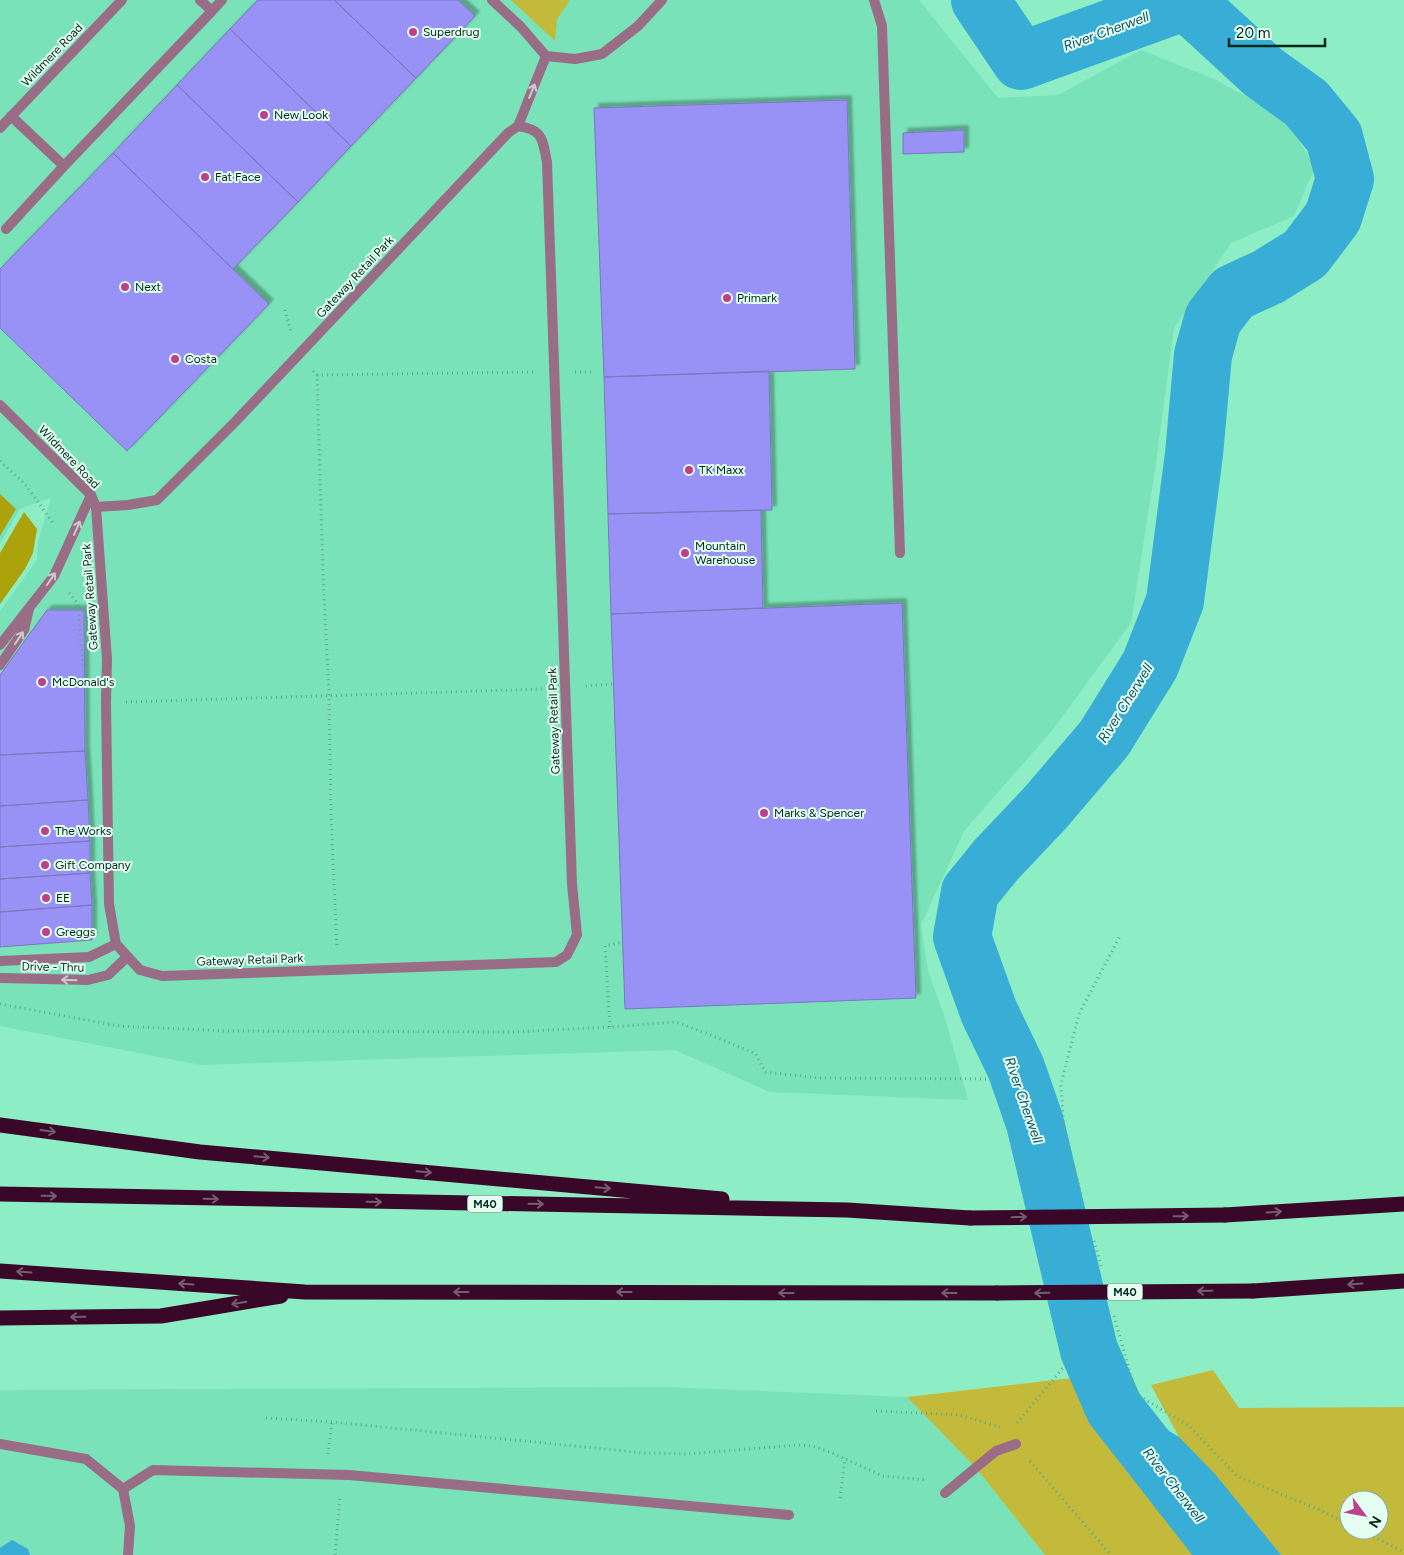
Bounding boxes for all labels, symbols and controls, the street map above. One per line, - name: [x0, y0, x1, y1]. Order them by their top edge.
- water label: River Cherwell: [1061, 8, 1152, 55]
- scale bar: [1229, 15, 1325, 47]
- street label: Wildmere Road: [19, 21, 85, 89]
- text: 20 m: [1236, 24, 1270, 42]
- place label: Superdrug: [423, 25, 480, 39]
- marker: Superdrug: [407, 26, 419, 38]
- one-way arrow: [528, 84, 538, 99]
- place label: New Look: [274, 108, 328, 122]
- marker: New Look: [258, 109, 270, 121]
- place label: Fat Face: [215, 170, 261, 184]
- marker: Fat Face: [199, 171, 211, 183]
- street label: Gateway Retail Park: [314, 233, 397, 321]
- place label: Next: [135, 280, 161, 294]
- marker: Next: [119, 281, 131, 293]
- place label: Primark: [737, 291, 777, 305]
- marker: Primark: [721, 292, 733, 304]
- place label: Costa: [185, 352, 217, 366]
- marker: Costa: [169, 353, 181, 365]
- street label: Wildmere Road: [36, 423, 102, 491]
- place label: TK Maxx: [699, 463, 744, 477]
- marker: TK Maxx: [683, 464, 695, 476]
- one-way arrow: [72, 521, 82, 536]
- place label: Mountain Warehouse: [695, 539, 756, 567]
- street label: Gateway Retail Park: [79, 543, 101, 651]
- marker: Mountain Warehouse: [679, 547, 691, 559]
- one-way arrow: [46, 573, 56, 587]
- one-way arrow: [14, 631, 24, 645]
- water label: River Cherwell: [1094, 660, 1157, 746]
- street label: Gateway Retail Park: [545, 667, 563, 775]
- place label: McDonald's: [52, 675, 115, 689]
- marker: McDonald's: [36, 676, 48, 688]
- place label: Marks & Spencer: [774, 806, 864, 820]
- marker: Marks & Spencer: [758, 807, 770, 819]
- place label: The Works: [55, 824, 112, 838]
- marker: The Works: [39, 825, 51, 837]
- place label: Gift Company: [55, 858, 131, 872]
- marker: Gift Company: [39, 859, 51, 871]
- place label: EE: [56, 891, 70, 905]
- marker: EE: [40, 892, 52, 904]
- place label: Greggs: [56, 925, 96, 939]
- marker: Greggs: [40, 926, 52, 938]
- street label: Gateway Retail Park: [196, 951, 304, 969]
- street label: Drive - Thru: [21, 959, 85, 975]
- one-way arrow: [61, 975, 77, 985]
- water label: River Cherwell: [1001, 1055, 1047, 1146]
- one-way arrow: [40, 1127, 56, 1137]
- one-way arrow: [253, 1153, 269, 1162]
- one-way arrow: [415, 1167, 431, 1177]
- one-way arrow: [595, 1183, 611, 1193]
- one-way arrow: [40, 1191, 56, 1201]
- one-way arrow: [202, 1194, 219, 1204]
- road number: M40: [468, 1196, 502, 1212]
- one-way arrow: [365, 1197, 381, 1206]
- one-way arrow: [528, 1200, 544, 1209]
- one-way arrow: [1266, 1208, 1282, 1217]
- one-way arrow: [1172, 1211, 1189, 1221]
- one-way arrow: [1010, 1212, 1026, 1222]
- one-way arrow: [16, 1268, 32, 1277]
- one-way arrow: [178, 1279, 194, 1288]
- one-way arrow: [1348, 1280, 1364, 1289]
- road number: M40: [1108, 1284, 1142, 1300]
- one-way arrow: [1197, 1286, 1213, 1296]
- one-way arrow: [453, 1287, 470, 1297]
- one-way arrow: [616, 1287, 632, 1297]
- one-way arrow: [778, 1288, 794, 1298]
- one-way arrow: [941, 1288, 957, 1298]
- one-way arrow: [1034, 1288, 1050, 1298]
- one-way arrow: [232, 1298, 248, 1308]
- one-way arrow: [70, 1312, 86, 1322]
- water label: River Cherwell: [1139, 1445, 1209, 1527]
- north arrow: [1339, 1490, 1389, 1540]
- text: N: [1365, 1513, 1385, 1531]

